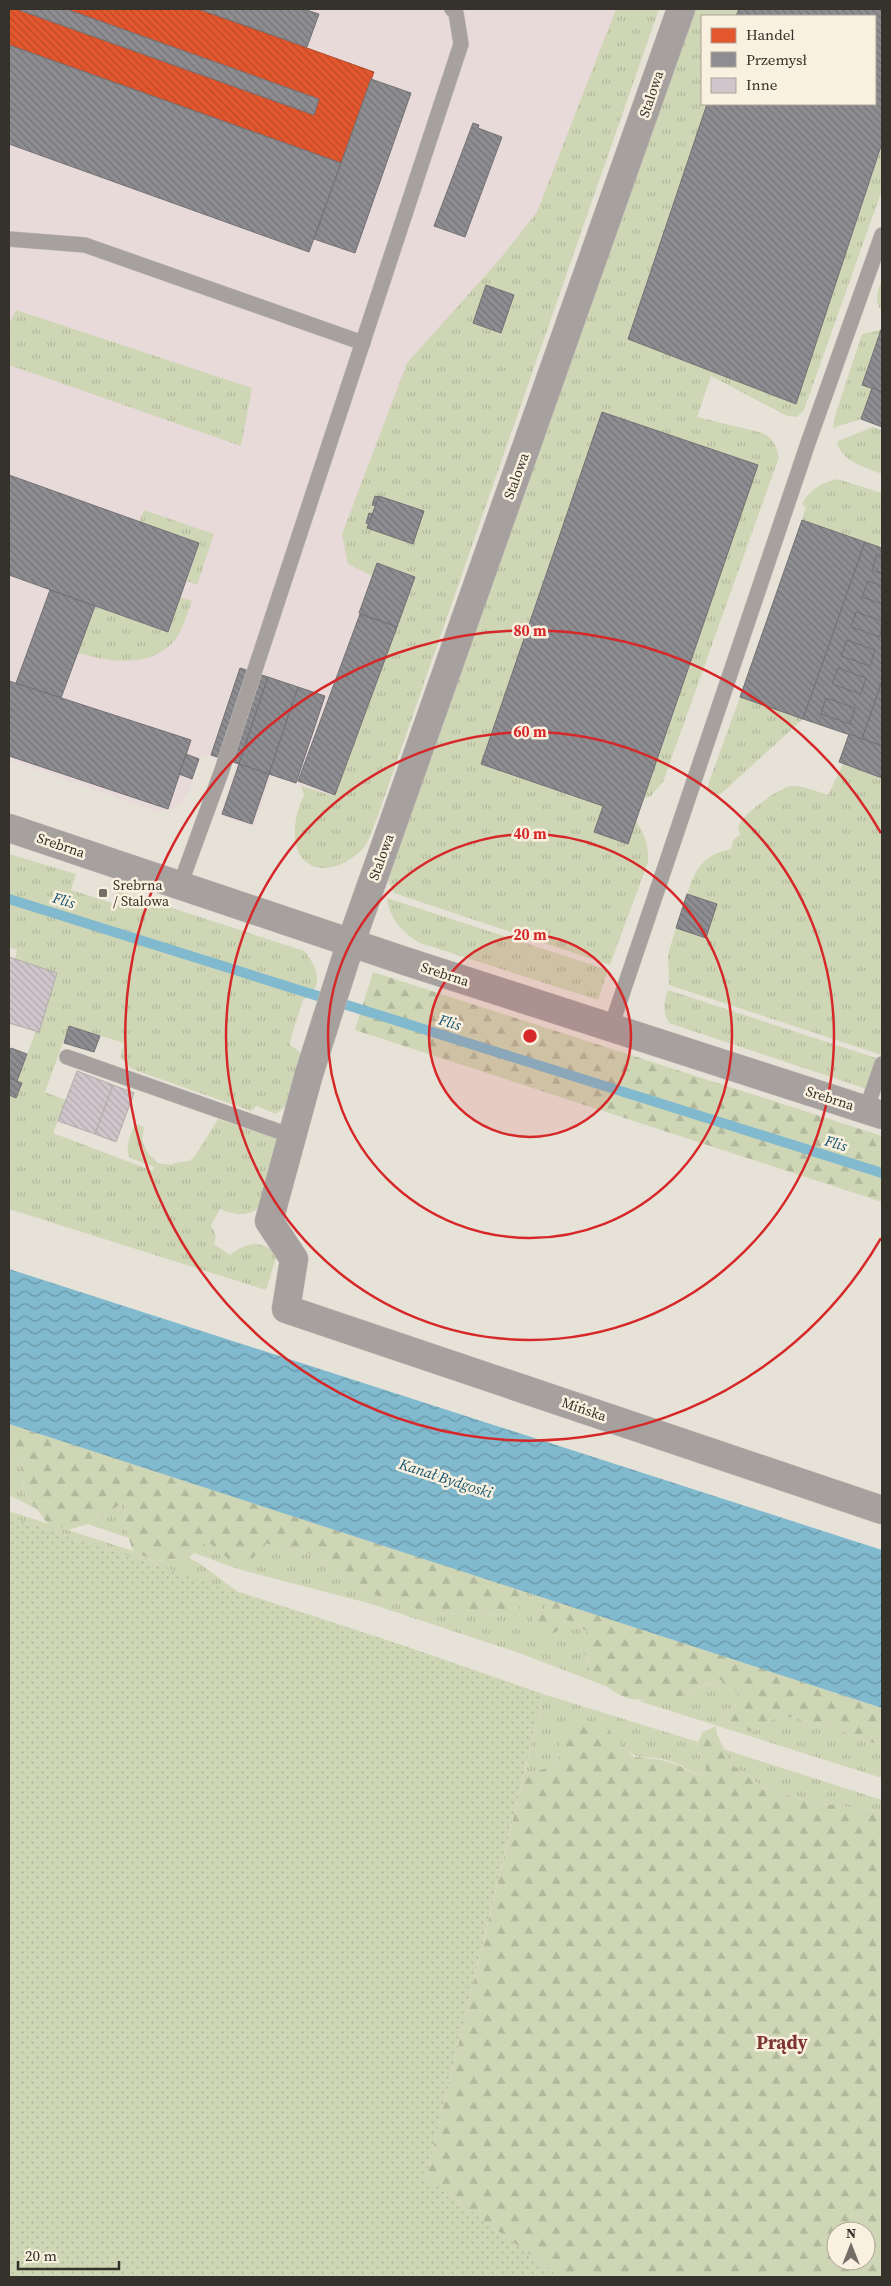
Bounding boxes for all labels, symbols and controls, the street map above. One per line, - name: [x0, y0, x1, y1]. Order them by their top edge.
- legend: [701, 15, 876, 105]
- text: Handel: [746, 24, 795, 45]
- text: Przemysł: [746, 49, 807, 70]
- street label: Stalowa: [634, 67, 669, 120]
- text: Inne: [746, 74, 778, 95]
- street label: Stalowa: [498, 449, 534, 502]
- text: 80 m: [513, 620, 547, 641]
- text: 60 m: [513, 721, 547, 742]
- text: 40 m: [513, 823, 547, 844]
- street label: Srebrna: [34, 827, 89, 863]
- street label: Stalowa: [363, 830, 399, 883]
- place label: Srebrna / Stalowa: [113, 875, 170, 911]
- water label: Flis: [49, 886, 78, 913]
- marker: Srebrna / Stalowa: [97, 887, 109, 899]
- text: 20 m: [513, 924, 547, 945]
- street label: Srebrna: [418, 957, 472, 991]
- water label: Flis: [435, 1008, 464, 1035]
- centre of rings: [521, 1027, 539, 1045]
- street label: Srebrna: [803, 1081, 857, 1115]
- water label: Flis: [821, 1129, 850, 1156]
- street label: Mińska: [559, 1392, 610, 1426]
- water label: Kanał Bydgoski: [396, 1453, 496, 1503]
- district label: Prądy: [756, 2029, 808, 2055]
- north arrow: [826, 2221, 876, 2271]
- text: N: [846, 2223, 856, 2243]
- scale bar: [18, 2238, 119, 2270]
- text: 20 m: [25, 2245, 57, 2266]

